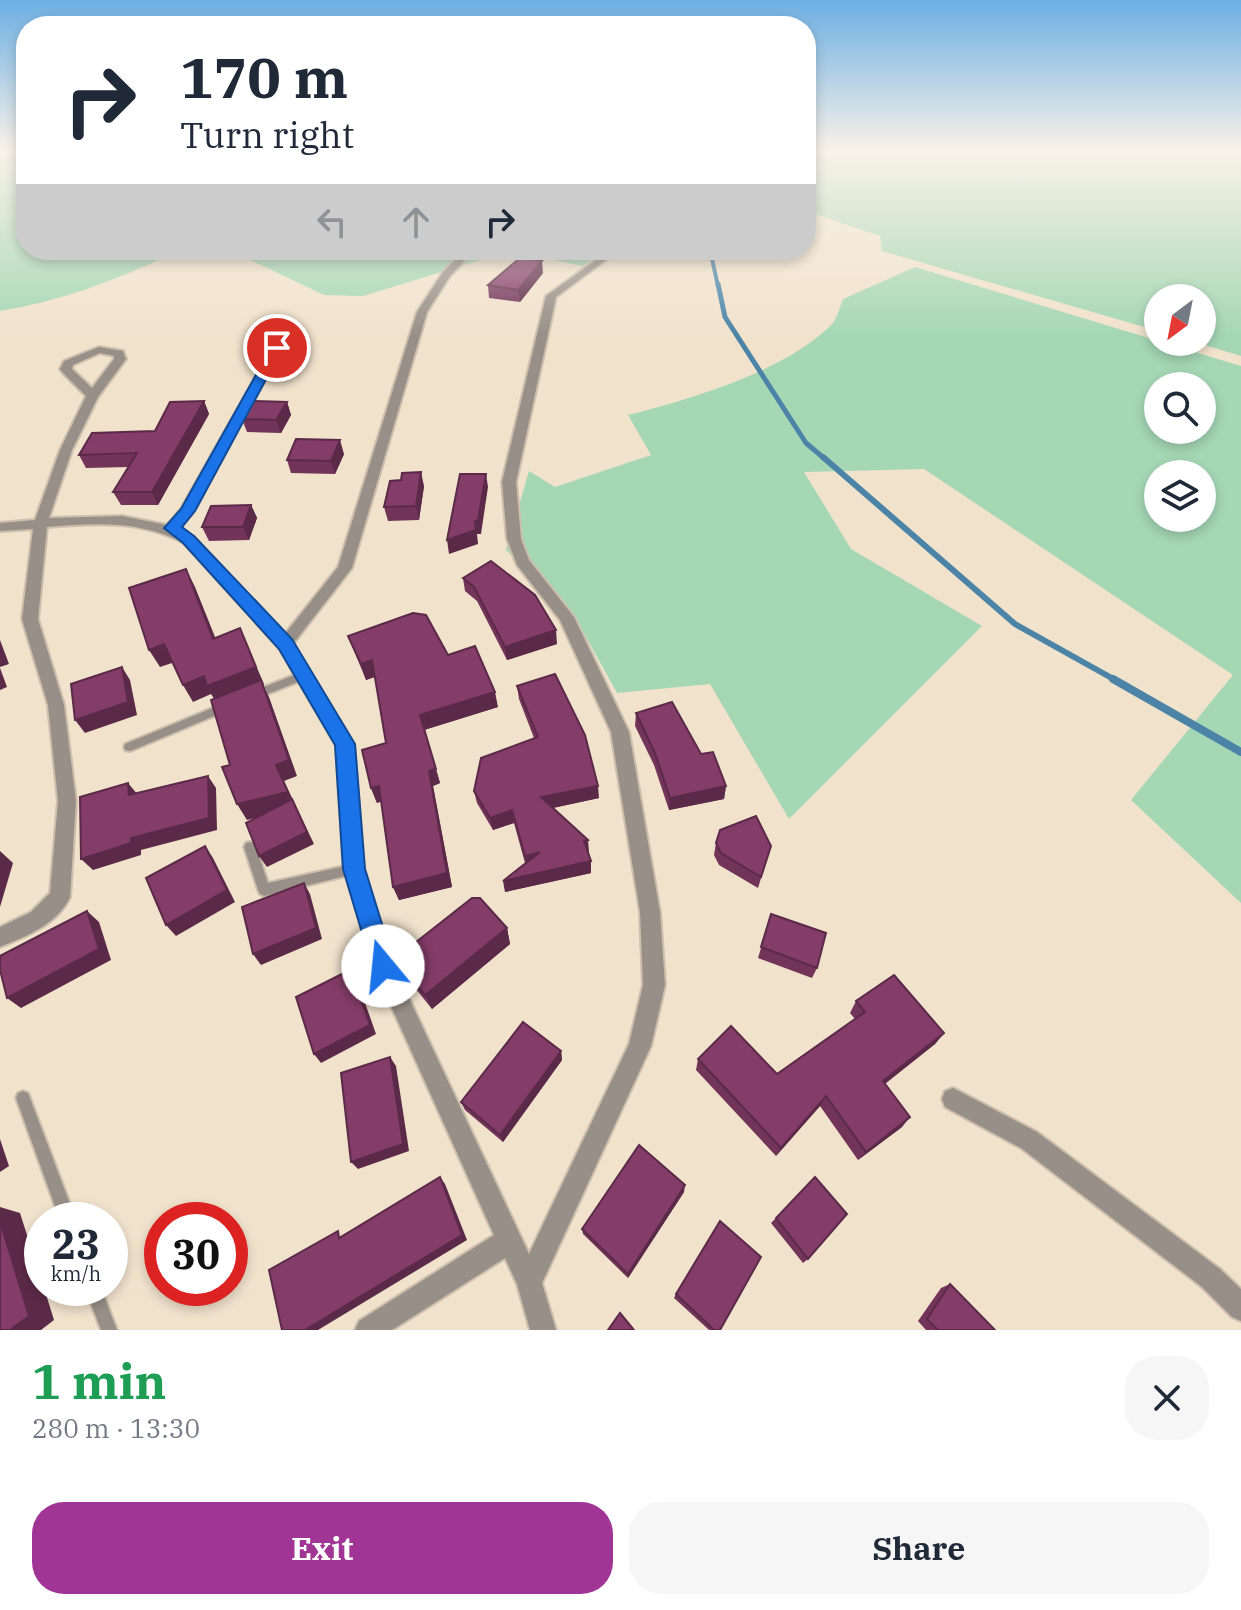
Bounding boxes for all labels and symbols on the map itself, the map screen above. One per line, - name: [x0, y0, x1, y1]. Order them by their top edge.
- north arrow: [1144, 284, 1216, 356]
- pin: [243, 314, 311, 382]
- position arrow: [341, 924, 425, 1008]
- speed limit sign: 30: [144, 1202, 248, 1306]

